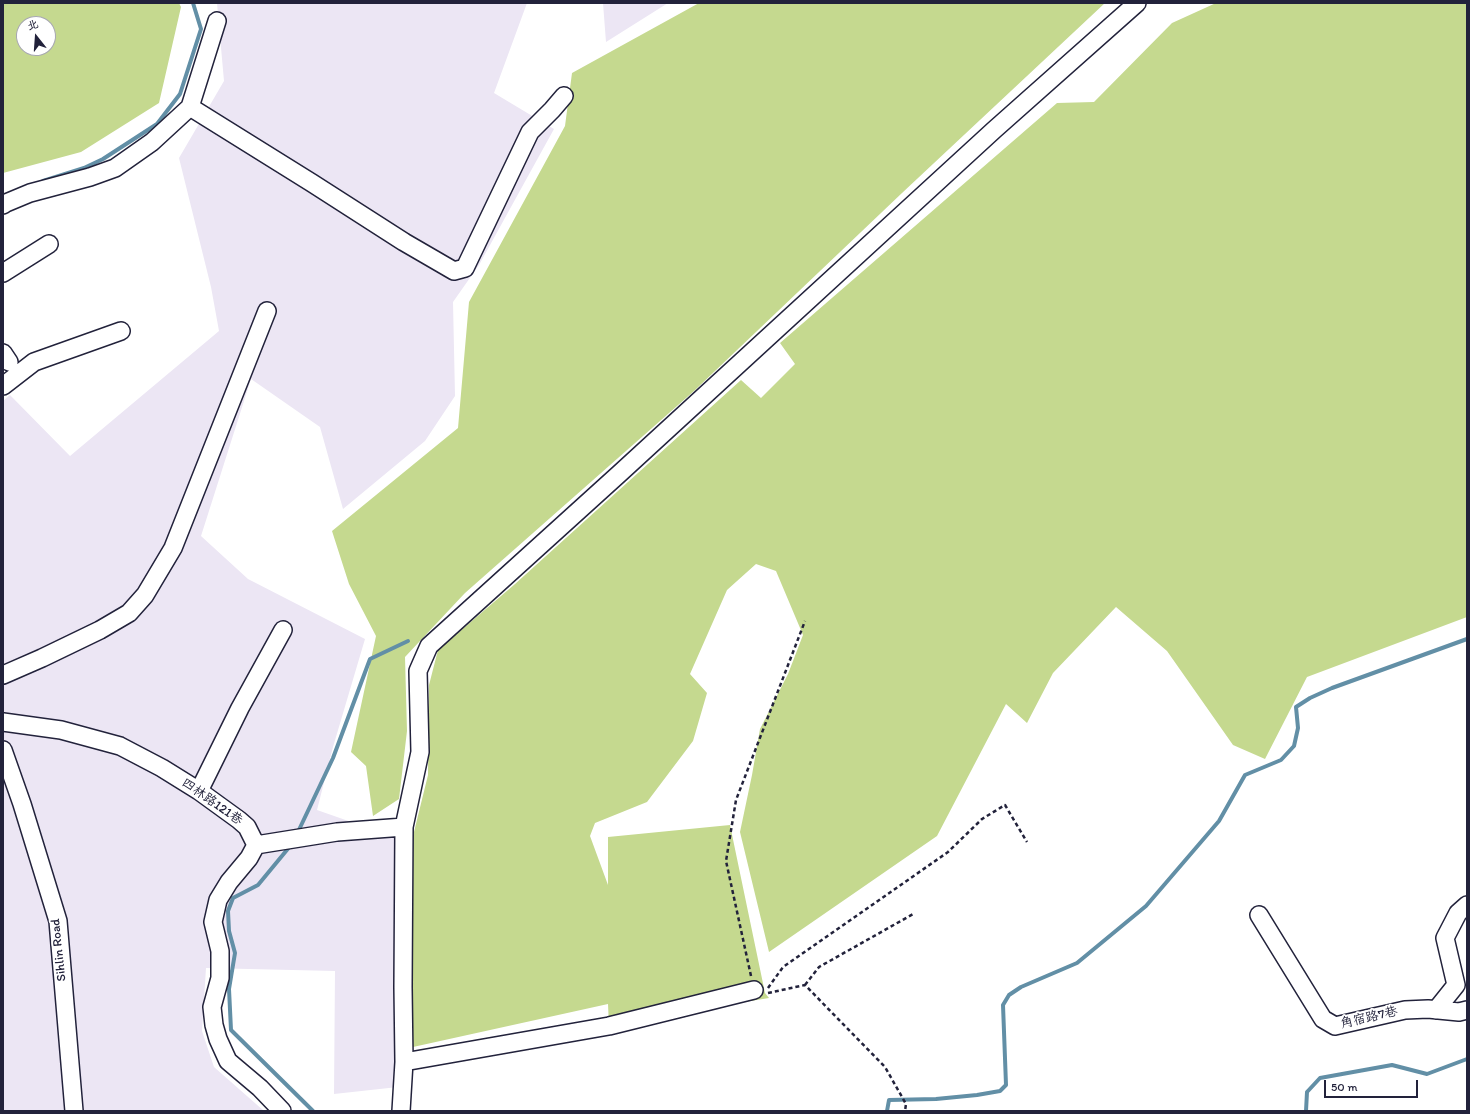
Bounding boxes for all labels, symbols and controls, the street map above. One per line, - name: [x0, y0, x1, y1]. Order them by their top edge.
- north arrow: [16, 16, 56, 56]
- text: 北: [25, 17, 40, 33]
- street label: 四林路121巷: [178, 775, 246, 829]
- street label: Sihlin Road: [48, 918, 70, 982]
- street label: 角宿路7巷: [1339, 1004, 1399, 1032]
- scale bar: [1326, 1072, 1420, 1098]
- text: 50 m: [1331, 1080, 1357, 1094]

